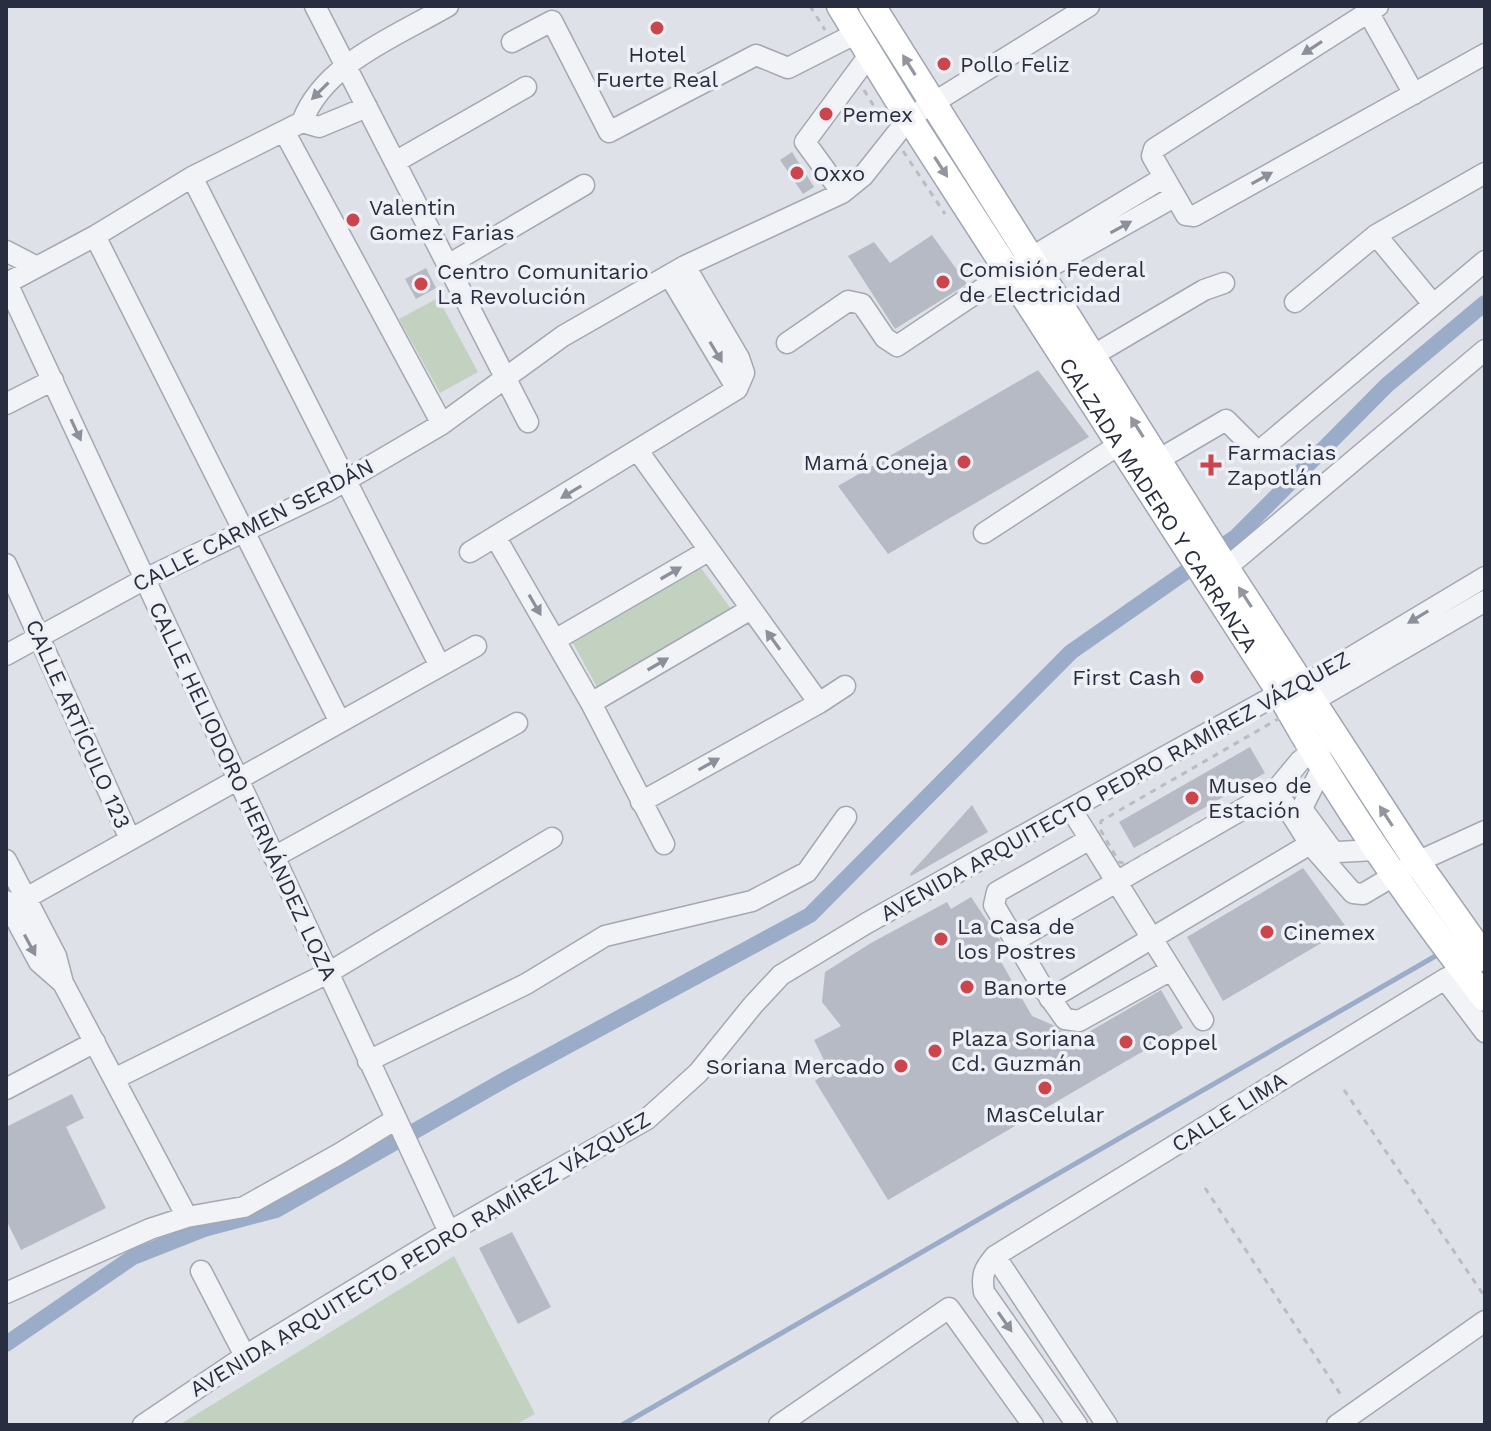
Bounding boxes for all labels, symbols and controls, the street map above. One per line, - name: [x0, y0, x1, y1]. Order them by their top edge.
- marker: Hotel Fuerte Real: [648, 19, 666, 37]
- one-way arrow: [1301, 40, 1323, 54]
- place label: Hotel Fuerte Real: [596, 42, 719, 92]
- place label: Pollo Feliz: [960, 52, 1070, 77]
- one-way arrow: [901, 55, 916, 76]
- marker: Pollo Feliz: [935, 55, 953, 73]
- one-way arrow: [311, 81, 329, 100]
- place label: Pemex: [842, 102, 913, 127]
- marker: Pemex: [817, 105, 835, 123]
- one-way arrow: [934, 156, 948, 178]
- place label: Oxxo: [813, 161, 865, 186]
- marker: Oxxo: [788, 164, 806, 182]
- one-way arrow: [1251, 171, 1274, 185]
- place label: Valentin Gomez Farias: [369, 195, 515, 245]
- marker: Valentin Gomez Farias: [344, 211, 362, 229]
- one-way arrow: [1109, 220, 1132, 234]
- place label: Comisión Federal de Electricidad: [959, 257, 1145, 307]
- place label: Centro Comunitario La Revolución: [437, 259, 649, 309]
- marker: Comisión Federal de Electricidad: [934, 273, 952, 291]
- marker: Centro Comunitario La Revolución: [412, 275, 430, 293]
- one-way arrow: [709, 341, 723, 363]
- street label: CALZADA MADERO Y CARRANZA: [1055, 353, 1263, 657]
- one-way arrow: [1131, 416, 1145, 438]
- one-way arrow: [69, 418, 83, 442]
- place label: Farmacias Zapotlán: [1227, 440, 1336, 490]
- place label: Mamá Coneja: [804, 450, 948, 475]
- street label: CALLE CARMEN SERDÁN: [128, 453, 378, 597]
- marker: Mamá Coneja: [955, 453, 973, 471]
- marker: Farmacias Zapotlán: [1202, 456, 1220, 474]
- one-way arrow: [560, 484, 582, 498]
- one-way arrow: [660, 566, 682, 580]
- one-way arrow: [1238, 587, 1253, 608]
- one-way arrow: [528, 594, 542, 616]
- street label: CALLE HELIODORO HERNÁNDEZ LOZA: [144, 598, 342, 984]
- one-way arrow: [1407, 610, 1429, 624]
- street label: CALLE ARTÍCULO 123: [21, 616, 135, 832]
- one-way arrow: [766, 630, 781, 651]
- street label: AVENIDA ARQUITECTO PEDRO RAMÍREZ VÁZQUEZ: [876, 646, 1354, 926]
- one-way arrow: [647, 657, 669, 671]
- place label: First Cash: [1072, 665, 1181, 690]
- marker: First Cash: [1188, 668, 1206, 686]
- one-way arrow: [698, 757, 720, 771]
- place label: Museo de Estación: [1208, 773, 1312, 823]
- marker: Museo de Estación: [1183, 789, 1201, 807]
- one-way arrow: [1379, 805, 1394, 826]
- place label: La Casa de los Postres: [957, 914, 1076, 964]
- place label: Cinemex: [1283, 920, 1375, 945]
- marker: Cinemex: [1258, 923, 1276, 941]
- marker: La Casa de los Postres: [932, 930, 950, 948]
- one-way arrow: [23, 934, 37, 957]
- place label: Banorte: [983, 975, 1067, 1000]
- marker: Banorte: [958, 978, 976, 996]
- place label: Plaza Soriana Cd. Guzmán: [951, 1026, 1095, 1076]
- place label: Coppel: [1142, 1030, 1218, 1055]
- marker: Coppel: [1117, 1033, 1135, 1051]
- marker: Plaza Soriana Cd. Guzmán: [926, 1042, 944, 1060]
- place label: Soriana Mercado: [706, 1054, 885, 1079]
- marker: Soriana Mercado: [892, 1057, 910, 1075]
- street label: CALLE LIMA: [1167, 1067, 1291, 1157]
- marker: MasCelular: [1036, 1079, 1054, 1097]
- place label: MasCelular: [986, 1102, 1104, 1127]
- street label: AVENIDA ARQUITECTO PEDRO RAMÍREZ VÁZQUEZ: [185, 1106, 655, 1402]
- one-way arrow: [997, 1311, 1013, 1333]

